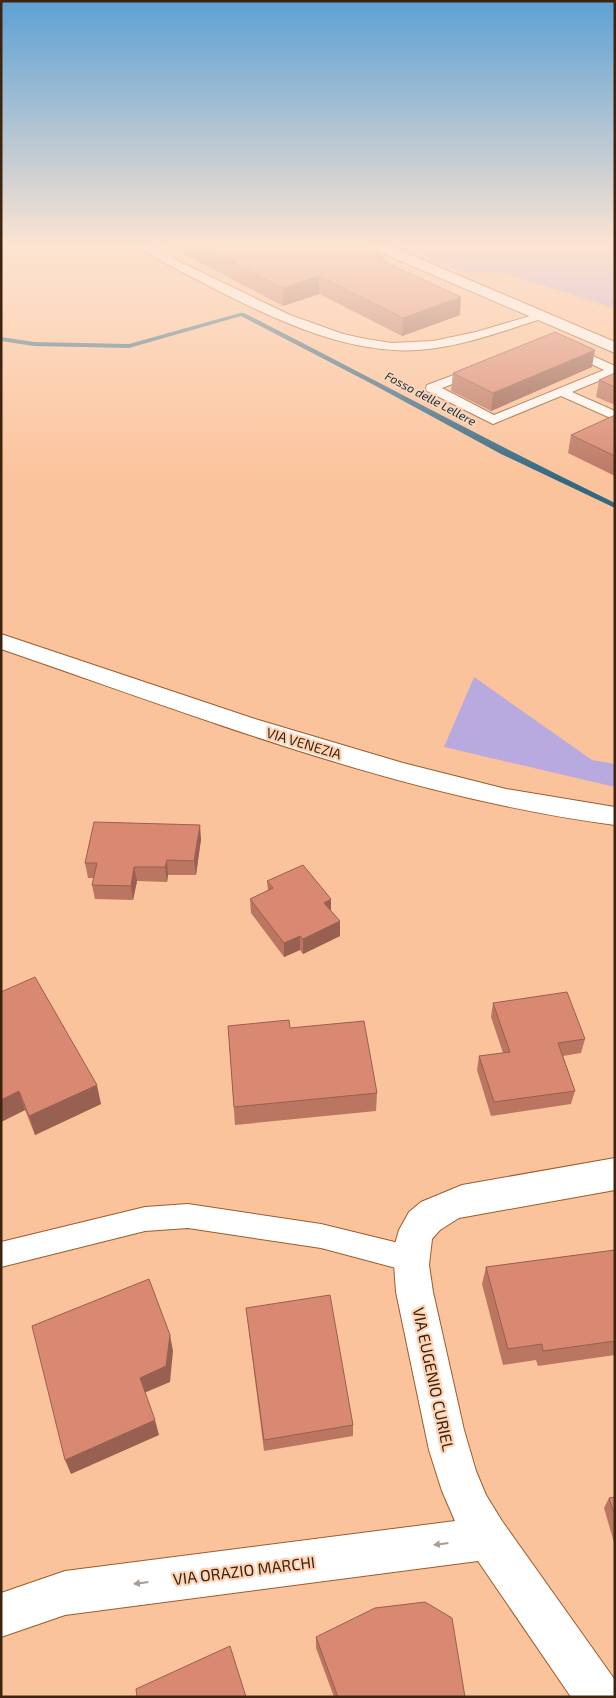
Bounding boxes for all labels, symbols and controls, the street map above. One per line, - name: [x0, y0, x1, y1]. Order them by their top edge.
- water label: Fosso delle Lellere: [383, 368, 479, 428]
- street label: VIA VENEZIA: [264, 724, 344, 763]
- street label: VIA EUGENIO CURIEL: [409, 1305, 459, 1453]
- one-way arrow: [432, 1541, 448, 1549]
- street label: VIA ORAZIO MARCHI: [172, 1552, 316, 1588]
- one-way arrow: [132, 1579, 148, 1587]

